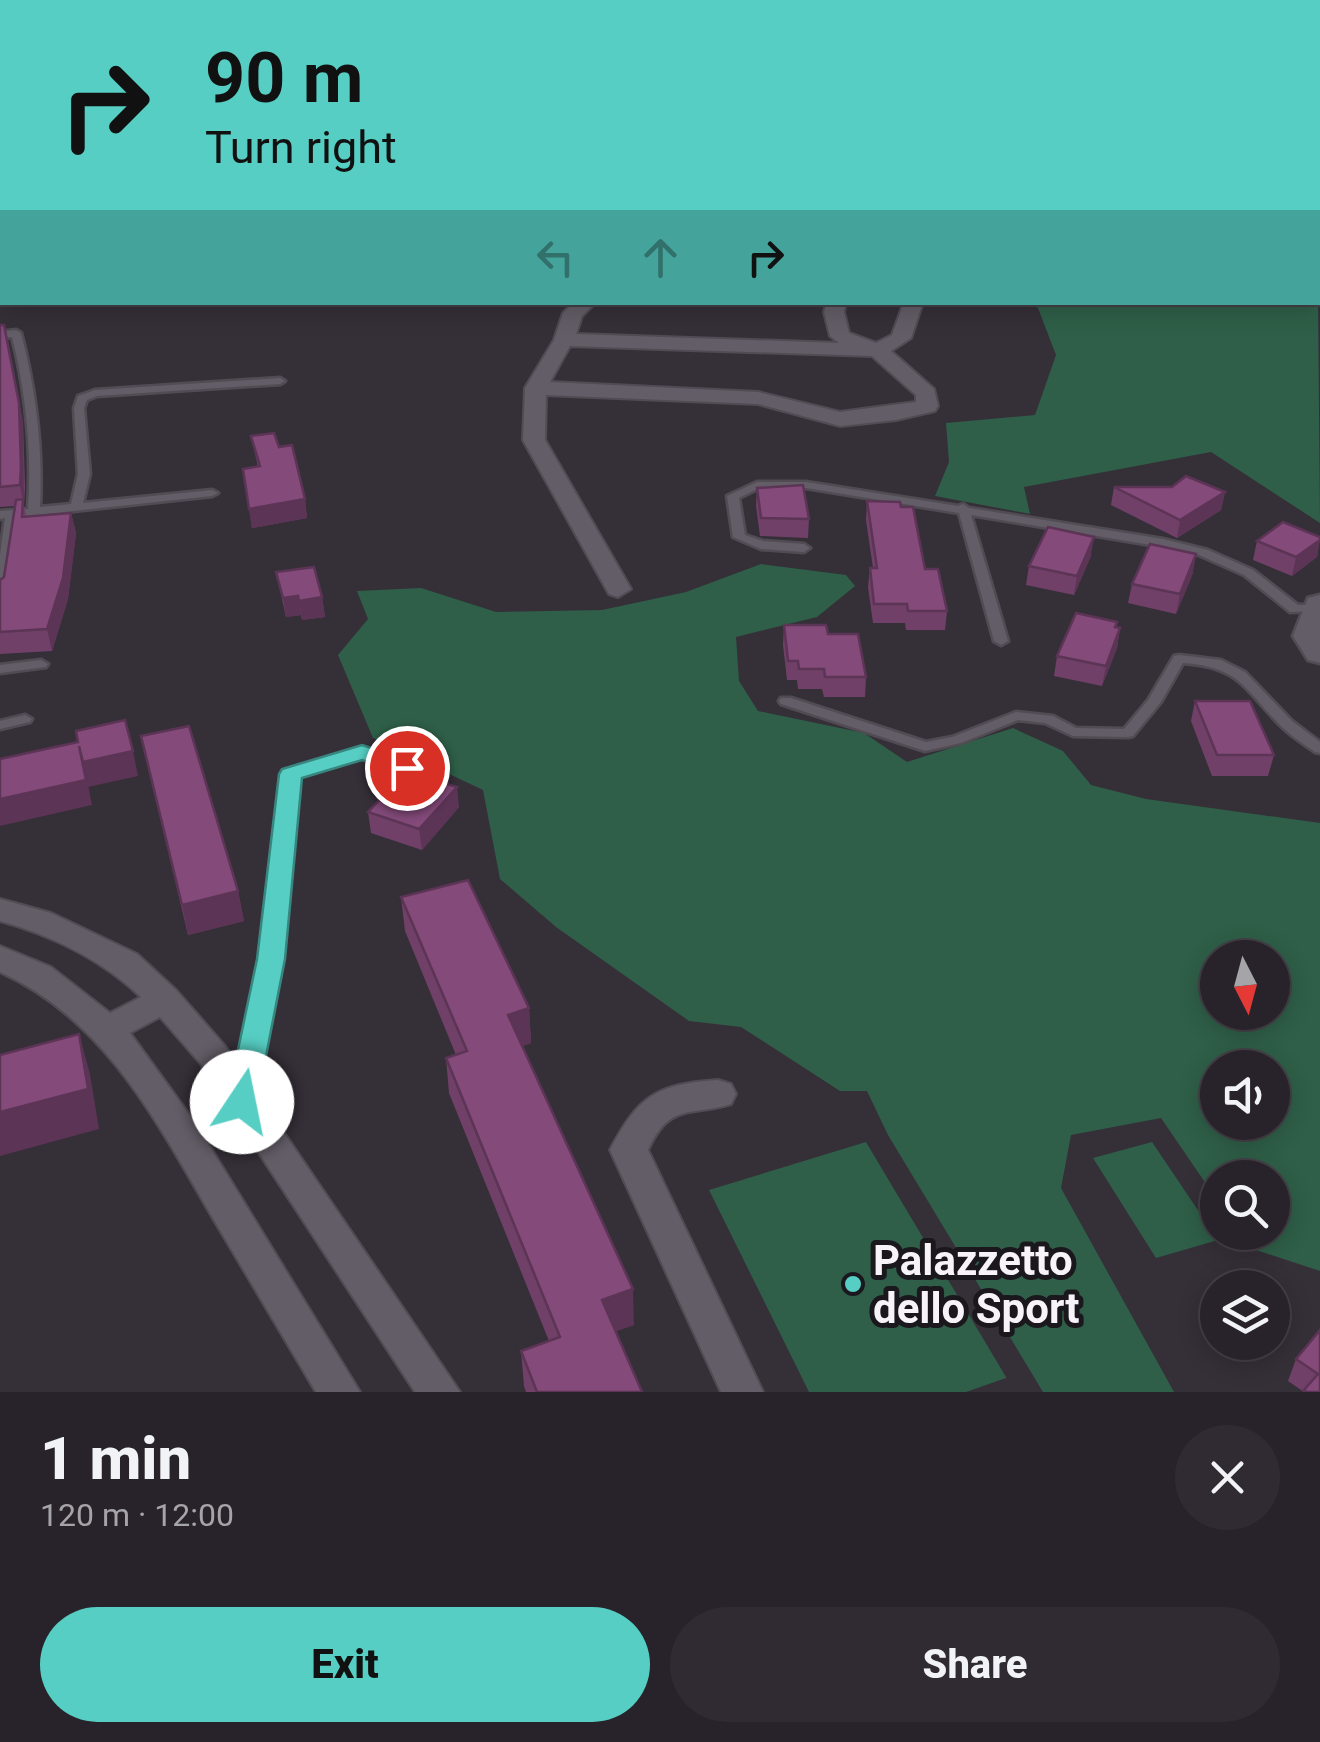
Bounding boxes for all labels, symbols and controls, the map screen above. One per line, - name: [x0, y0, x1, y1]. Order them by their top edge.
- text: 90 m: [205, 37, 363, 119]
- icon: right: [40, 40, 170, 170]
- text: Turn right: [205, 121, 397, 174]
- icon: left: [528, 230, 583, 285]
- icon: ahead: [633, 230, 688, 285]
- icon: right: [738, 230, 793, 285]
- pin: [365, 726, 450, 811]
- icon: arrive: [380, 741, 435, 796]
- north arrow: [1200, 940, 1290, 1030]
- map controls: [1200, 940, 1290, 1360]
- position arrow: [190, 1050, 294, 1154]
- button: sound: [1200, 1050, 1290, 1140]
- button: search: [1200, 1160, 1290, 1250]
- place label: Palazzetto dello Sport: [873, 1236, 1080, 1333]
- button: layers: [1200, 1270, 1290, 1360]
- marker: Palazzetto dello Sport: [842, 1273, 864, 1295]
- text: 1 min: [40, 1423, 191, 1494]
- button: close: [1175, 1425, 1280, 1530]
- text: 120 m · 12:00: [40, 1496, 234, 1534]
- button: Exit: [40, 1607, 650, 1722]
- button: Share: [670, 1607, 1280, 1722]

